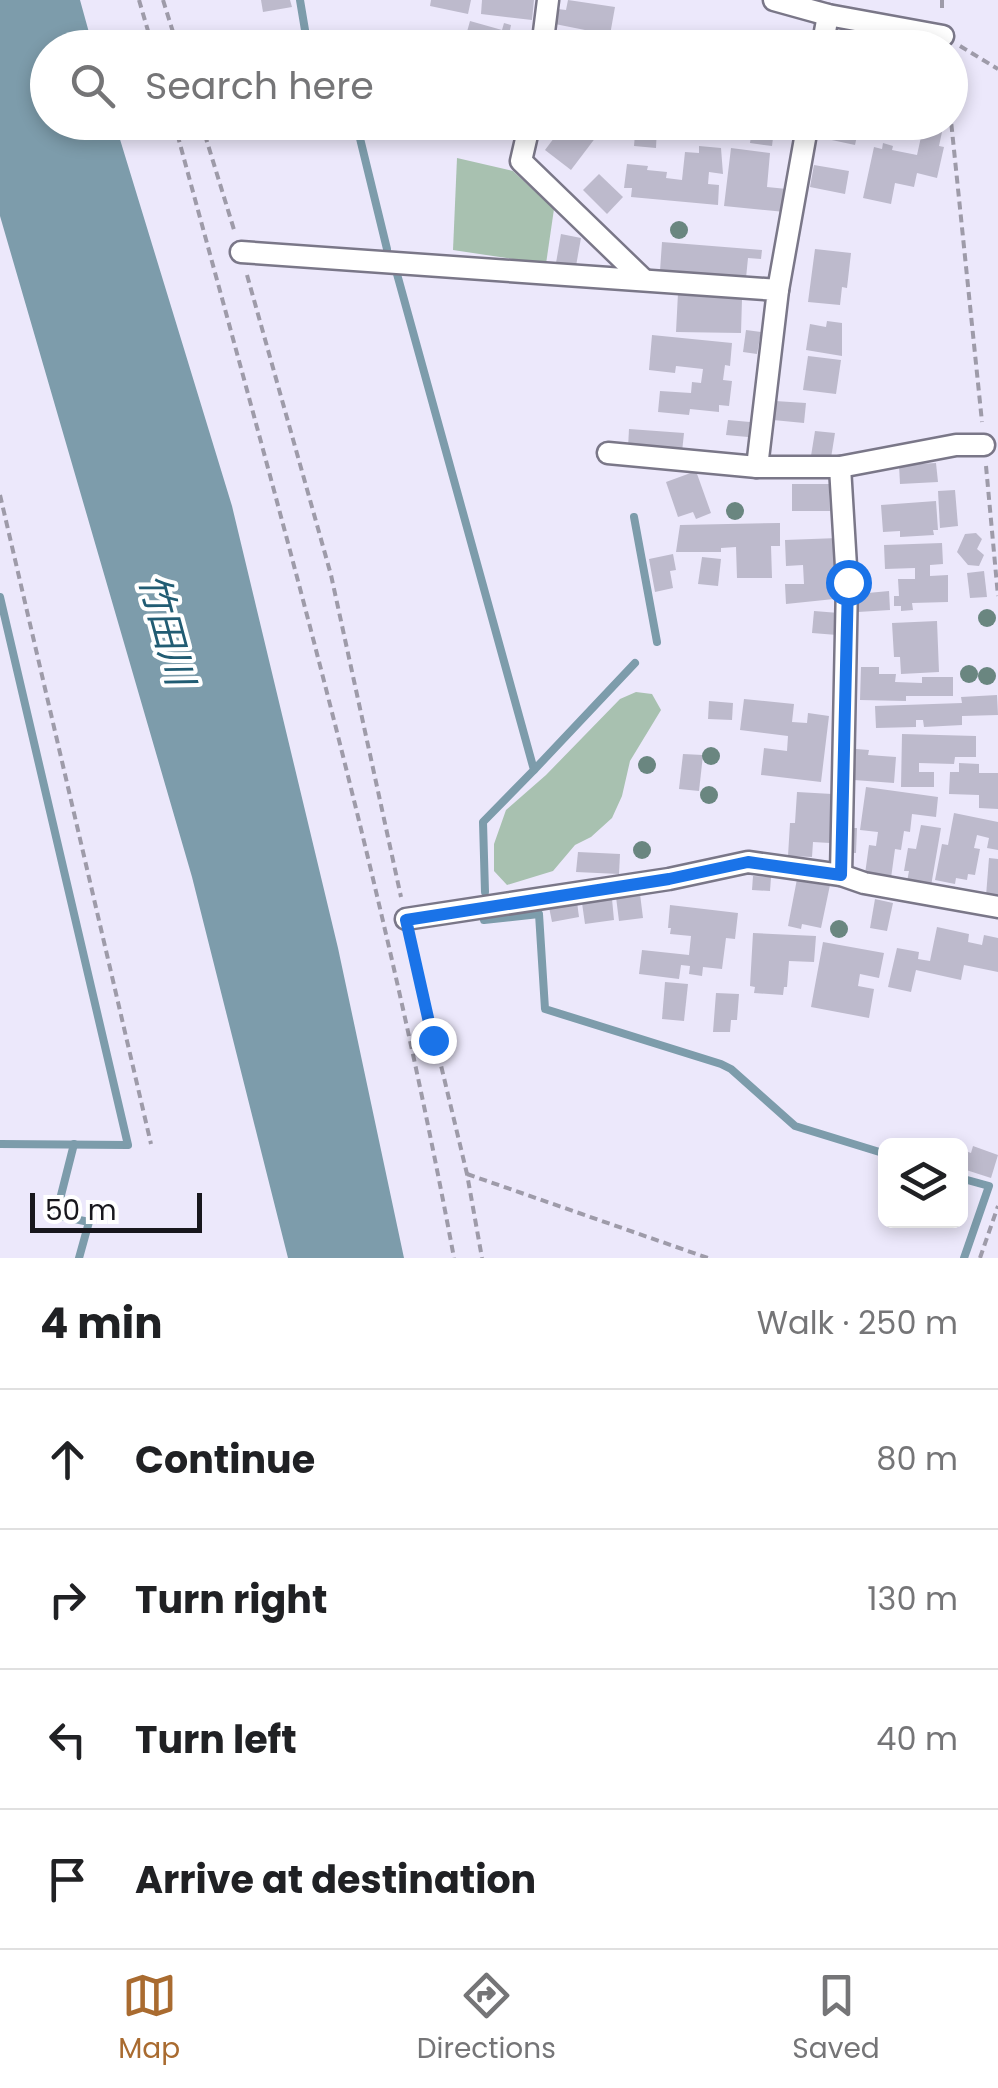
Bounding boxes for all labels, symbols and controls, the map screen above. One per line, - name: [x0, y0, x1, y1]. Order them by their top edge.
- search box: [30, 30, 968, 140]
- icon: search: [65, 58, 120, 113]
- text: Search here: [145, 59, 374, 112]
- route start: [826, 560, 872, 606]
- water label: 竹田川: [127, 567, 208, 695]
- route end: [411, 1018, 457, 1064]
- map controls: [878, 1138, 968, 1228]
- button: layers: [878, 1138, 968, 1228]
- scale bar: [30, 1188, 202, 1232]
- text: 50 m: [45, 1191, 116, 1230]
- text: 4 min: [40, 1294, 163, 1353]
- text: Walk · 250 m: [757, 1300, 958, 1345]
- icon: ahead: [40, 1432, 95, 1487]
- text: Continue: [135, 1433, 315, 1486]
- text: 80 m: [876, 1436, 958, 1481]
- icon: right: [40, 1572, 95, 1627]
- text: Turn right: [135, 1573, 327, 1626]
- text: 130 m: [867, 1576, 958, 1621]
- icon: left: [40, 1712, 95, 1767]
- text: Turn left: [135, 1713, 297, 1766]
- text: 40 m: [876, 1716, 958, 1761]
- icon: arrive: [40, 1852, 95, 1907]
- text: Arrive at destination: [135, 1853, 536, 1906]
- tab: Map: [118, 1968, 180, 2070]
- tab: Directions: [417, 1968, 556, 2070]
- tab: Saved: [792, 1968, 880, 2070]

